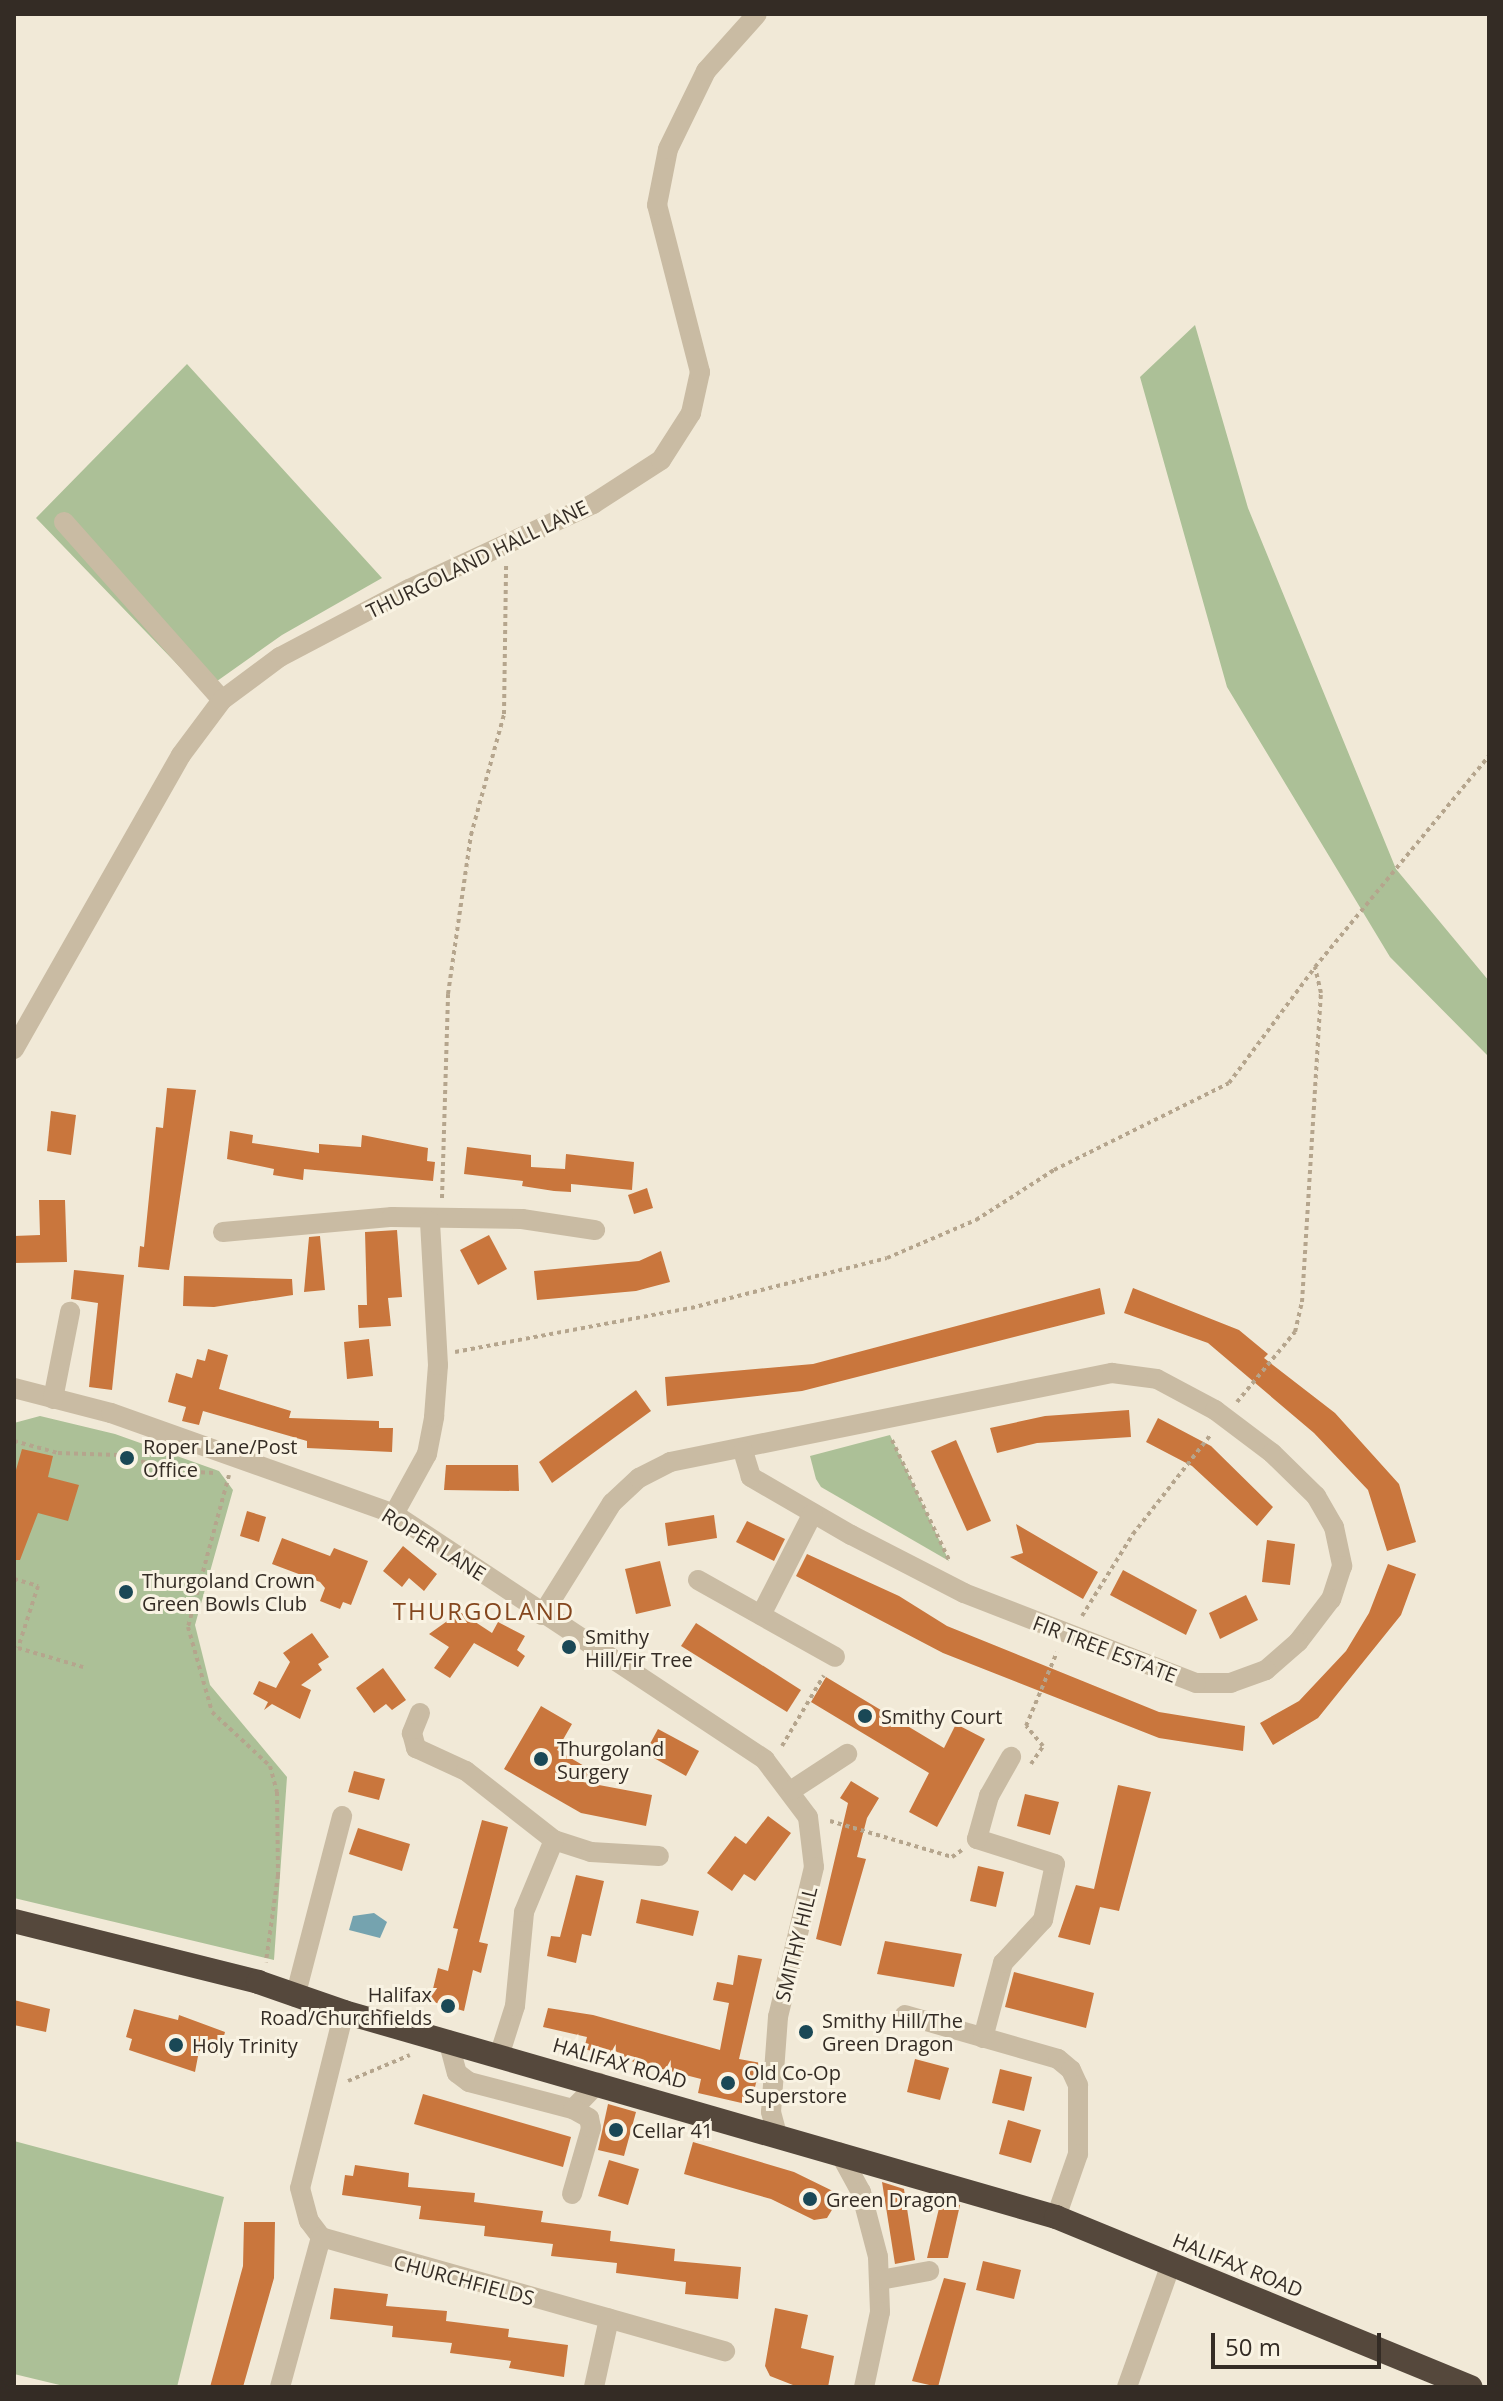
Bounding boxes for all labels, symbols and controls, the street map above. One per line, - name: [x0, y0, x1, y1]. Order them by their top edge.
- street label: THURGOLAND HALL LANE: [362, 495, 592, 623]
- place label: Roper Lane/Post Office: [143, 1434, 297, 1481]
- marker: Roper Lane/Post Office: [118, 1449, 136, 1467]
- street label: ROPER LANE: [378, 1503, 490, 1585]
- place label: Thurgoland Crown Green Bowls Club: [142, 1568, 315, 1615]
- marker: Thurgoland Crown Green Bowls Club: [117, 1583, 135, 1601]
- district label: THURGOLAND: [393, 1597, 575, 1625]
- street label: FIR TREE ESTATE: [1030, 1611, 1180, 1687]
- place label: Smithy Hill/Fir Tree: [585, 1624, 693, 1671]
- marker: Smithy Hill/Fir Tree: [560, 1638, 578, 1656]
- place label: Smithy Court: [881, 1704, 1002, 1728]
- marker: Smithy Court: [856, 1707, 874, 1725]
- place label: Thurgoland Surgery: [557, 1736, 664, 1783]
- marker: Thurgoland Surgery: [532, 1750, 550, 1768]
- street label: SMITHY HILL: [770, 1884, 822, 2004]
- place label: Halifax Road/Churchfields: [260, 1982, 432, 2029]
- marker: Halifax Road/Churchfields: [439, 1997, 457, 2015]
- place label: Smithy Hill/The Green Dragon: [822, 2008, 963, 2055]
- marker: Smithy Hill/The Green Dragon: [797, 2023, 815, 2041]
- street label: HALIFAX ROAD: [550, 2032, 690, 2094]
- place label: Holy Trinity: [192, 2033, 298, 2057]
- marker: Holy Trinity: [167, 2036, 185, 2054]
- place label: Old Co-Op Superstore: [744, 2060, 847, 2107]
- marker: Old Co-Op Superstore: [719, 2074, 737, 2092]
- place label: Cellar 41: [632, 2118, 713, 2142]
- marker: Cellar 41: [607, 2121, 625, 2139]
- place label: Green Dragon: [826, 2187, 958, 2211]
- marker: Green Dragon: [801, 2190, 819, 2208]
- street label: HALIFAX ROAD: [1169, 2228, 1307, 2302]
- street label: CHURCHFIELDS: [391, 2250, 537, 2310]
- scale bar: [1215, 2317, 1385, 2367]
- text: 50 m: [1225, 2330, 1281, 2363]

